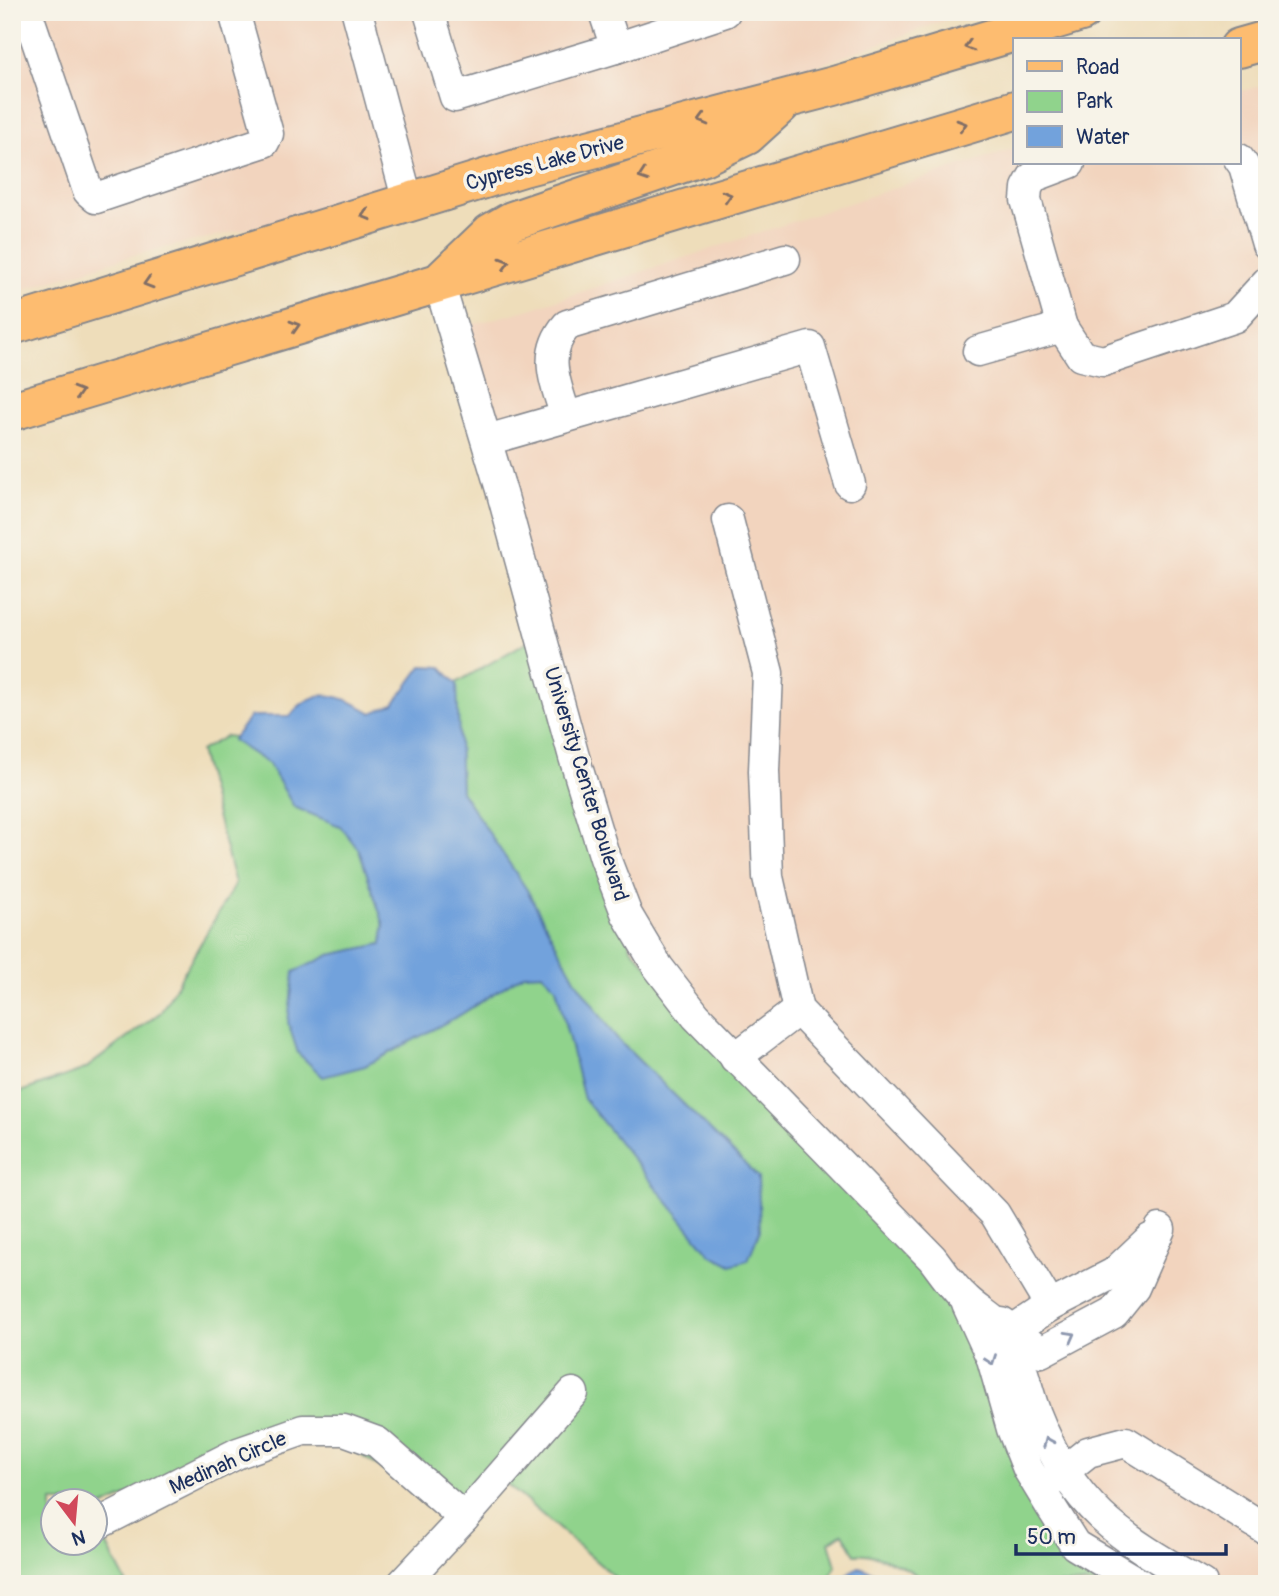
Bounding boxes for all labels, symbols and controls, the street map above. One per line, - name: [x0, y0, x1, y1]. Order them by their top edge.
- one-way arrow: [963, 37, 975, 52]
- legend: [1013, 38, 1240, 164]
- text: Road: [1076, 54, 1120, 81]
- text: Park: [1076, 88, 1113, 115]
- one-way arrow: [697, 112, 709, 126]
- one-way arrow: [956, 119, 968, 134]
- text: Water: [1076, 124, 1130, 151]
- street label: Cypress Lake Drive: [463, 129, 628, 197]
- one-way arrow: [637, 168, 649, 182]
- one-way arrow: [721, 189, 733, 204]
- one-way arrow: [360, 207, 372, 222]
- one-way arrow: [498, 257, 510, 271]
- one-way arrow: [143, 274, 155, 289]
- one-way arrow: [289, 320, 301, 334]
- one-way arrow: [71, 385, 83, 400]
- street label: University Center Boulevard: [537, 664, 635, 904]
- one-way arrow: [1064, 1331, 1076, 1344]
- one-way arrow: [983, 1353, 997, 1365]
- street label: Medinah Circle: [165, 1425, 291, 1501]
- one-way arrow: [1042, 1436, 1056, 1448]
- north arrow: [38, 1488, 108, 1558]
- scale bar: [1016, 1512, 1226, 1556]
- text: N: [69, 1524, 88, 1551]
- text: 50 m: [1027, 1524, 1076, 1551]

